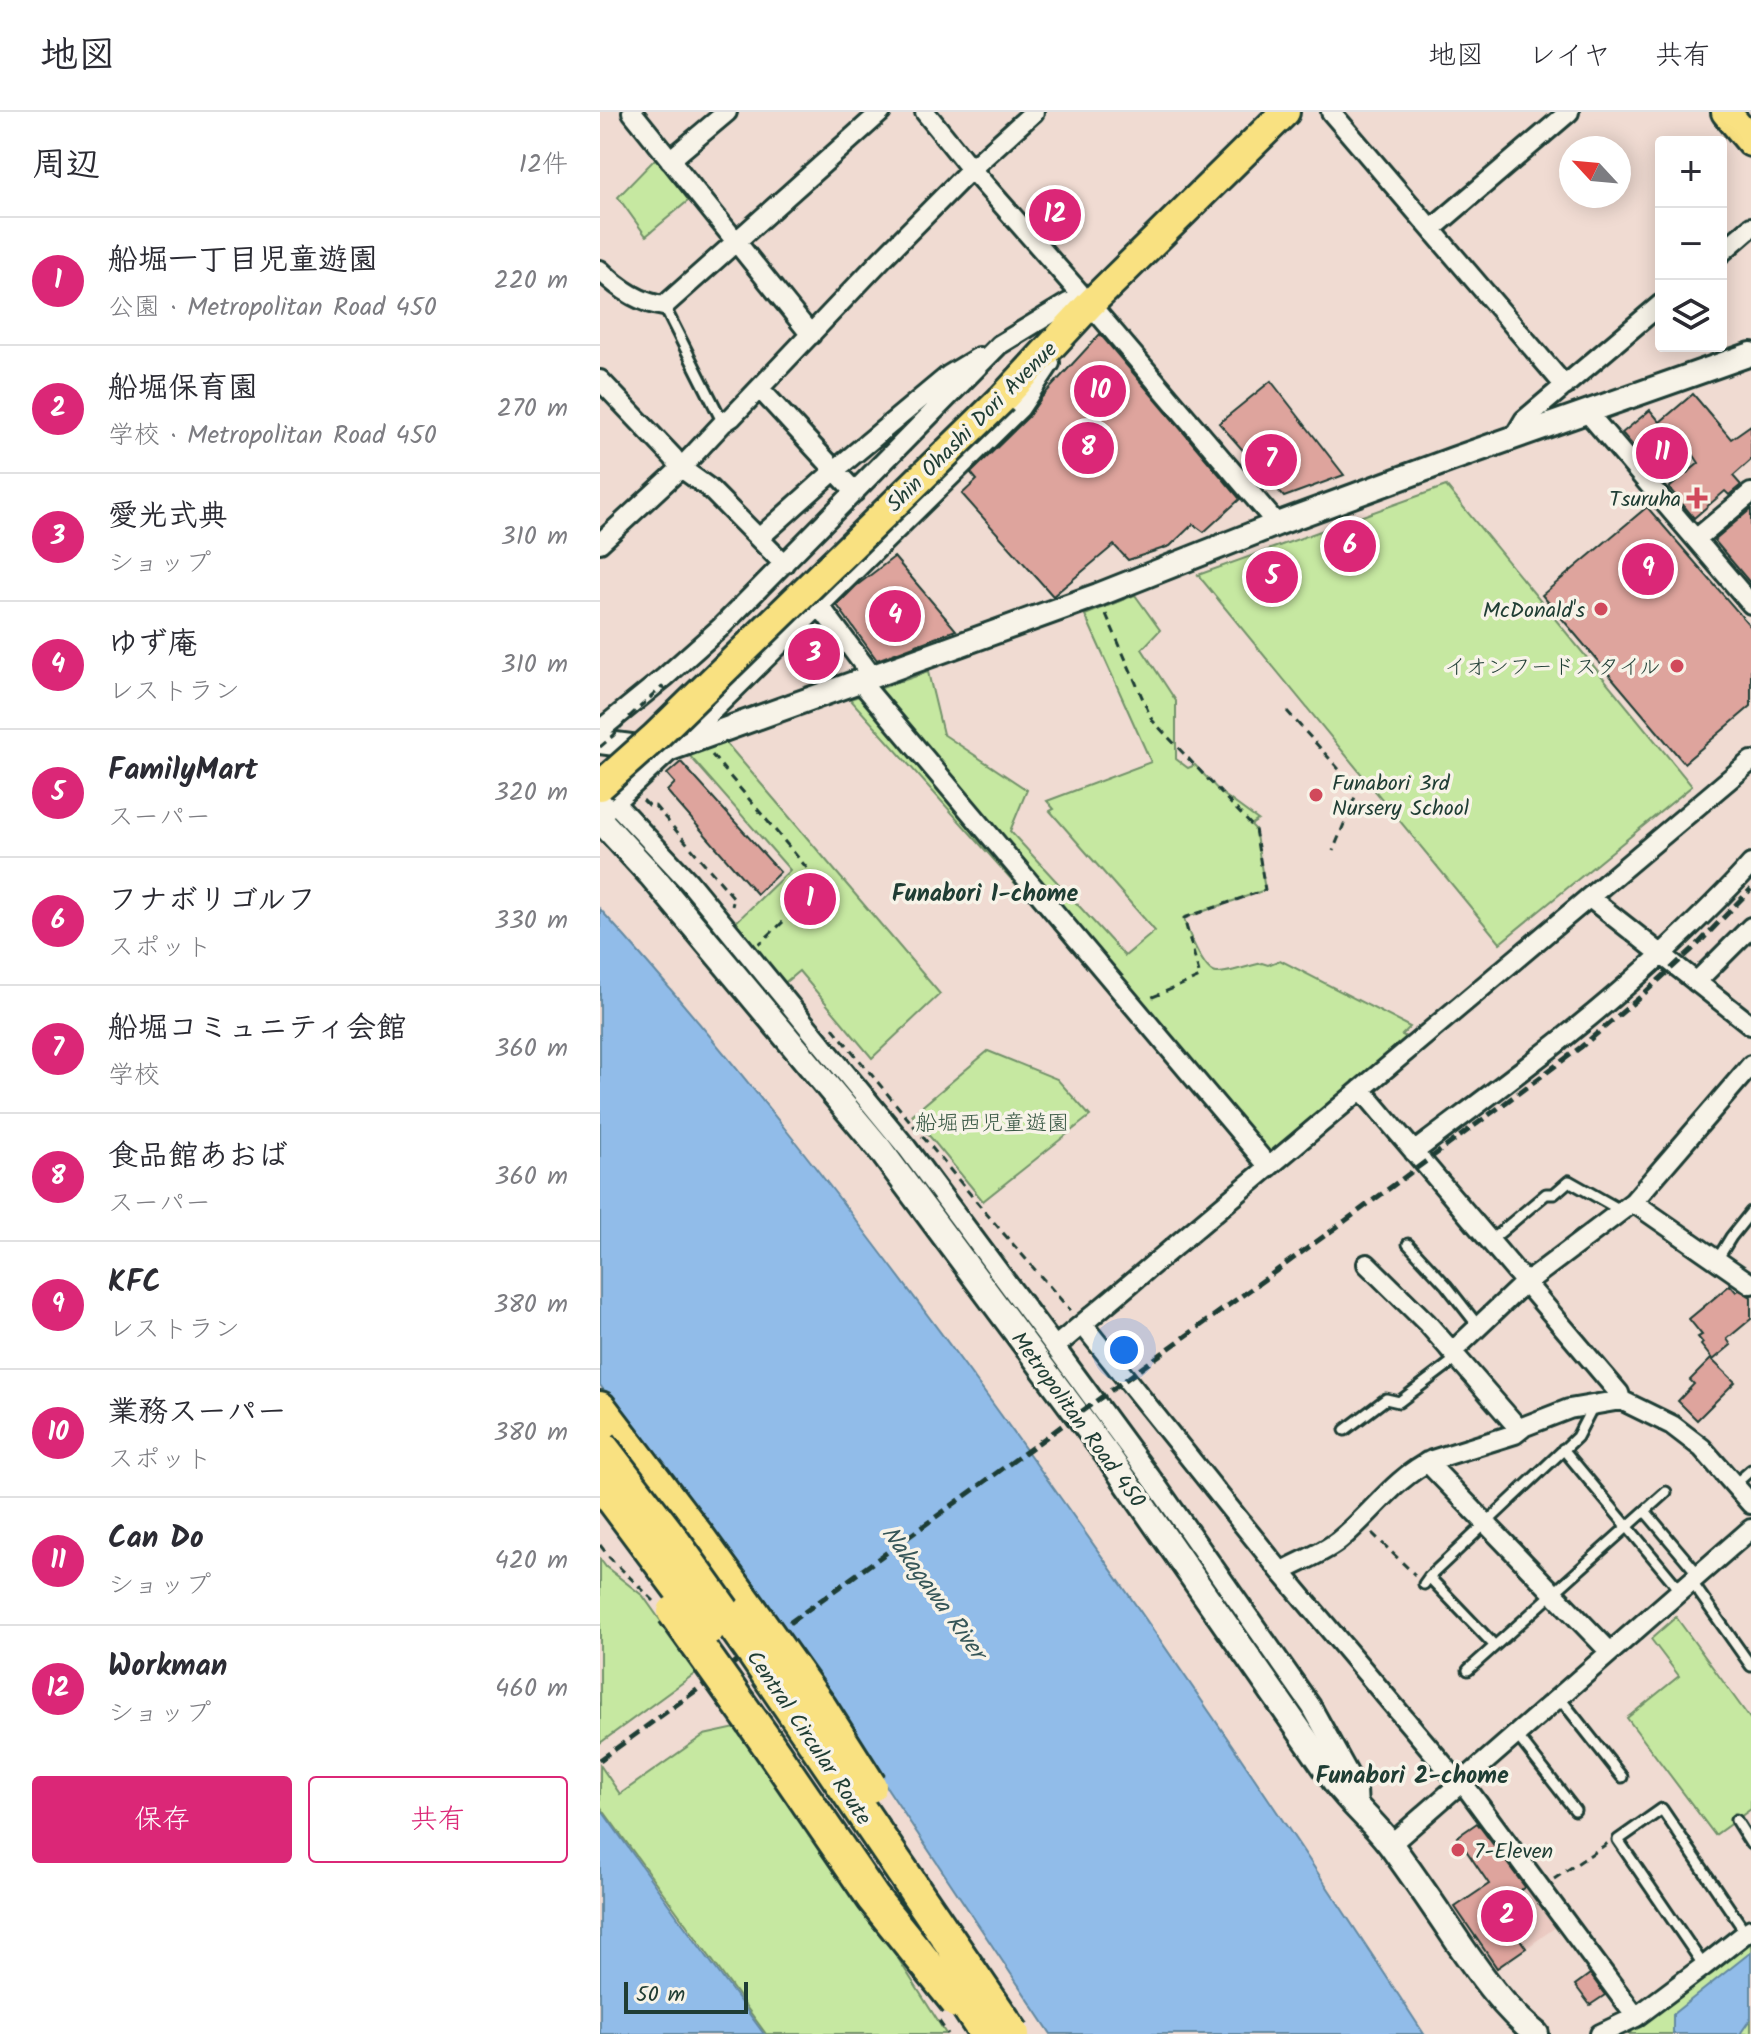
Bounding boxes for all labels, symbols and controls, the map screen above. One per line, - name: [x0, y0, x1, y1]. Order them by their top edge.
- text: 地図: [40, 27, 116, 87]
- text: 地図: [1428, 34, 1484, 79]
- text: レイヤ: [1528, 34, 1611, 79]
- text: 共有: [1655, 34, 1711, 79]
- north arrow: [1559, 136, 1631, 208]
- map controls: [1655, 136, 1727, 352]
- button: +: [1655, 136, 1727, 208]
- text: 周辺: [32, 139, 100, 193]
- text: 12件: [519, 144, 568, 186]
- pin: 12: [1029, 185, 1081, 245]
- button: −: [1655, 208, 1727, 280]
- text: 船堀一丁目児童遊園: [108, 237, 378, 285]
- text: 1: [54, 260, 62, 302]
- text: 220 m: [494, 260, 568, 302]
- button: layers: [1655, 280, 1727, 352]
- text: 公園 · Metropolitan Road 450: [108, 287, 437, 329]
- street label: Shin Ohashi Dori Avenue: [879, 334, 1067, 522]
- pin: 10: [1074, 361, 1126, 421]
- text: 船堀保育園: [108, 365, 258, 413]
- text: 2: [50, 388, 66, 430]
- text: 270 m: [497, 388, 568, 430]
- text: 学校 · Metropolitan Road 450: [108, 415, 437, 457]
- pin: 8: [1062, 418, 1114, 478]
- pin: 11: [1636, 423, 1688, 483]
- pin: 7: [1245, 430, 1297, 490]
- place label: Tsuruha: [1609, 483, 1681, 518]
- marker: Tsuruha: [1688, 489, 1706, 507]
- text: 愛光式典: [108, 493, 228, 541]
- text: 3: [51, 516, 65, 558]
- text: 310 m: [501, 516, 568, 558]
- pin: 6: [1324, 516, 1376, 576]
- pin: 9: [1622, 539, 1674, 599]
- text: ショップ: [108, 543, 211, 585]
- pin: 5: [1246, 547, 1298, 607]
- pin: 4: [869, 586, 921, 646]
- place label: McDonald's: [1483, 594, 1586, 629]
- marker: McDonald's: [1592, 600, 1610, 618]
- text: ゆず庵: [108, 621, 198, 669]
- pin: 3: [788, 624, 840, 684]
- text: 4: [51, 644, 65, 686]
- text: 310 m: [501, 644, 568, 686]
- place label: イオンフードスタイル: [1444, 651, 1661, 686]
- marker: イオンフードスタイル: [1668, 657, 1686, 675]
- text: レストラン: [108, 671, 240, 713]
- text: FamilyMart: [108, 747, 258, 795]
- place label: Funabori 3rd Nursery School: [1332, 767, 1470, 827]
- text: 5: [51, 772, 65, 814]
- text: 320 m: [494, 772, 568, 814]
- marker: Funabori 3rd Nursery School: [1307, 786, 1325, 804]
- text: スーパー: [108, 797, 211, 839]
- pin: 1: [784, 869, 836, 929]
- district label: Funabori 1-chome: [892, 875, 1079, 914]
- text: フナボリゴルフ: [108, 877, 317, 925]
- text: 6: [51, 900, 65, 942]
- text: 330 m: [494, 900, 568, 942]
- text: スポット: [108, 927, 212, 969]
- text: 船堀コミュニティ会館: [108, 1005, 406, 1053]
- text: 7: [52, 1028, 64, 1070]
- text: 360 m: [495, 1028, 568, 1070]
- text: 学校: [108, 1055, 160, 1097]
- park label: 船堀西児童遊園: [915, 1107, 1069, 1142]
- text: 食品館あおば: [108, 1133, 288, 1181]
- text: 8: [50, 1156, 66, 1198]
- text: 360 m: [495, 1156, 568, 1198]
- text: スーパー: [108, 1183, 211, 1225]
- text: KFC: [108, 1259, 161, 1307]
- text: 9: [51, 1284, 65, 1326]
- text: 380 m: [493, 1284, 568, 1326]
- text: レストラン: [108, 1309, 240, 1351]
- street label: Metropolitan Road 450: [1001, 1325, 1153, 1516]
- your location: [1104, 1330, 1144, 1370]
- text: 業務スーパー: [108, 1389, 287, 1437]
- text: 10: [47, 1412, 69, 1454]
- text: 380 m: [493, 1412, 568, 1454]
- text: スポット: [108, 1439, 212, 1481]
- text: Can Do: [108, 1515, 204, 1563]
- water label: Nakagawa River: [870, 1517, 998, 1672]
- text: 11: [50, 1540, 66, 1582]
- text: 420 m: [494, 1540, 568, 1582]
- text: ショップ: [108, 1565, 211, 1607]
- text: Workman: [108, 1643, 227, 1691]
- street label: Central Circular Route: [736, 1644, 880, 1833]
- text: 12: [46, 1668, 70, 1710]
- text: 460 m: [495, 1668, 568, 1710]
- text: ショップ: [108, 1693, 211, 1735]
- district label: Funabori 2-chome: [1315, 1757, 1509, 1796]
- button: 保存: [32, 1776, 292, 1863]
- button: 共有: [308, 1776, 568, 1863]
- place label: 7-Eleven: [1474, 1835, 1553, 1870]
- marker: 7-Eleven: [1449, 1841, 1467, 1859]
- pin: 2: [1481, 1886, 1533, 1946]
- scale bar: [624, 1978, 748, 2014]
- text: 50 m: [636, 1978, 685, 2013]

